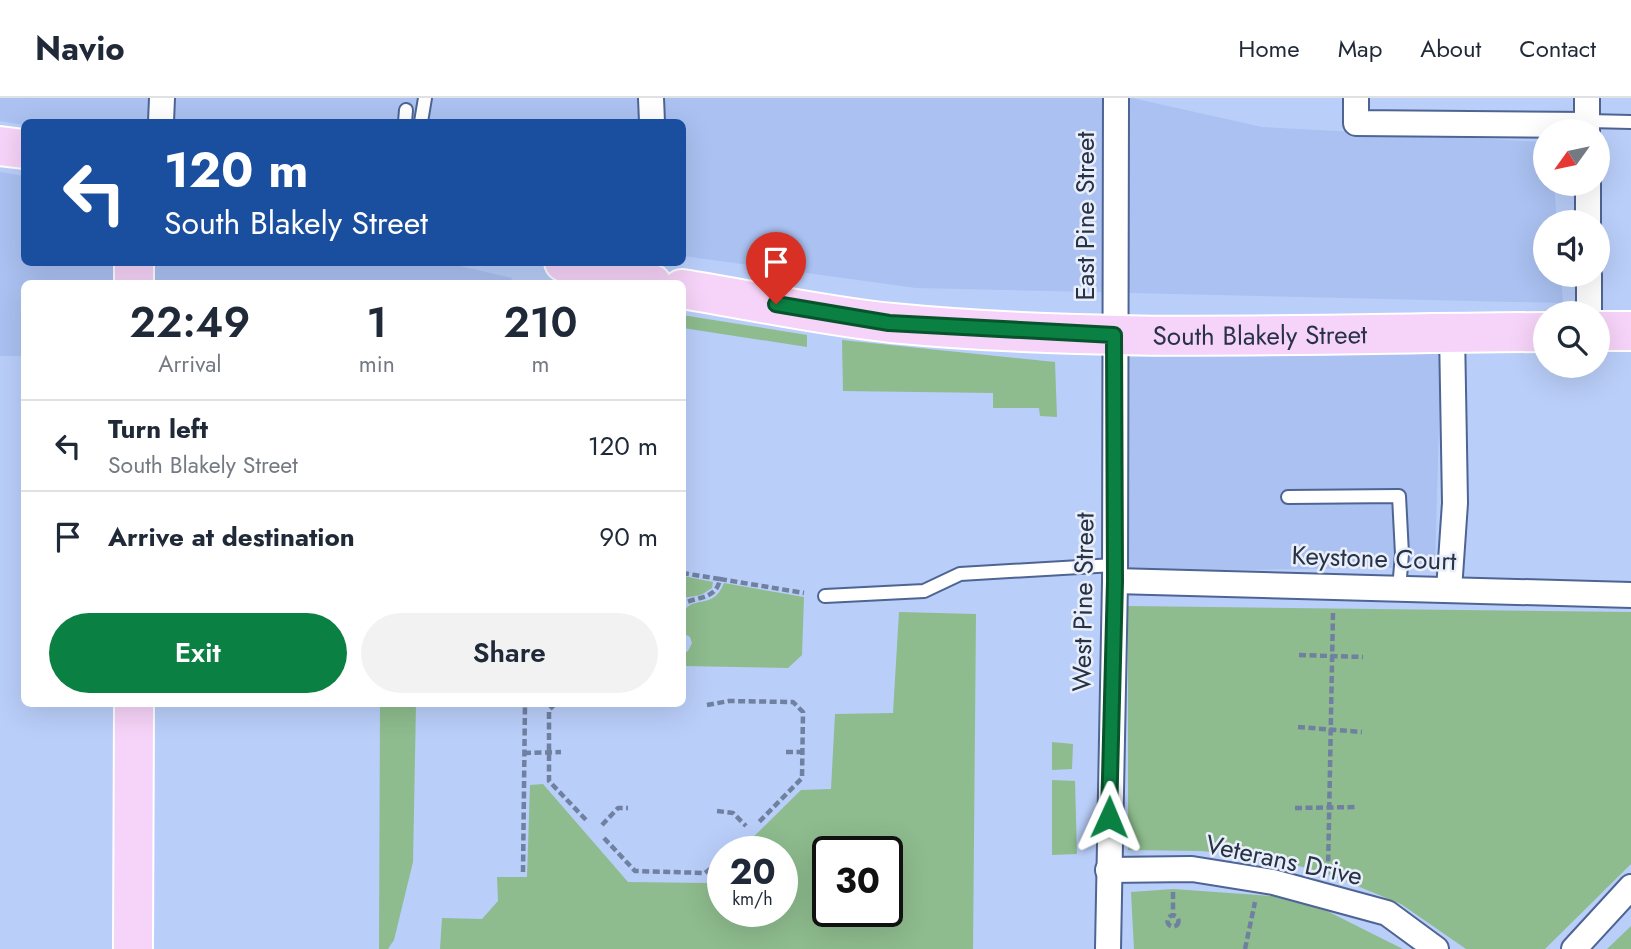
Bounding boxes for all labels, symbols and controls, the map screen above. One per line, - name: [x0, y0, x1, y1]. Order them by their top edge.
- text: Navio: [35, 25, 125, 72]
- text: Home: [1238, 31, 1300, 66]
- text: Map: [1338, 31, 1382, 66]
- text: About: [1420, 31, 1481, 66]
- text: Contact: [1519, 31, 1596, 66]
- north arrow: [1533, 119, 1610, 196]
- map controls: [1533, 119, 1610, 378]
- street label: East Pine Street: [1066, 131, 1104, 301]
- text: 120 m: [164, 135, 308, 205]
- icon: left: [49, 147, 140, 238]
- text: South Blakely Street: [164, 200, 428, 246]
- button: sound: [1533, 210, 1610, 287]
- pin: [746, 232, 806, 304]
- icon: arrive: [757, 243, 795, 281]
- text: 22:49: [130, 292, 250, 353]
- text: 1: [367, 292, 387, 353]
- text: 210: [503, 292, 577, 353]
- button: search: [1533, 301, 1610, 378]
- street label: South Blakely Street: [1152, 315, 1368, 355]
- text: Arrival: [158, 347, 222, 381]
- text: min: [359, 347, 395, 381]
- text: m: [531, 347, 549, 381]
- text: Turn left: [108, 410, 208, 448]
- icon: left: [49, 427, 87, 465]
- text: 120 m: [588, 427, 658, 465]
- text: South Blakely Street: [108, 448, 298, 482]
- street label: West Pine Street: [1062, 511, 1104, 692]
- icon: arrive: [49, 518, 87, 556]
- text: Arrive at destination: [108, 518, 355, 556]
- text: 90 m: [599, 518, 658, 556]
- street label: Keystone Court: [1291, 536, 1458, 580]
- button: Exit: [49, 613, 347, 693]
- button: Share: [361, 613, 658, 693]
- position arrow: [1072, 780, 1146, 854]
- street label: Veterans Drive: [1202, 825, 1366, 895]
- speed limit sign: 30: [812, 836, 903, 927]
- text: 20: [729, 847, 776, 897]
- text: km/h: [732, 886, 773, 912]

